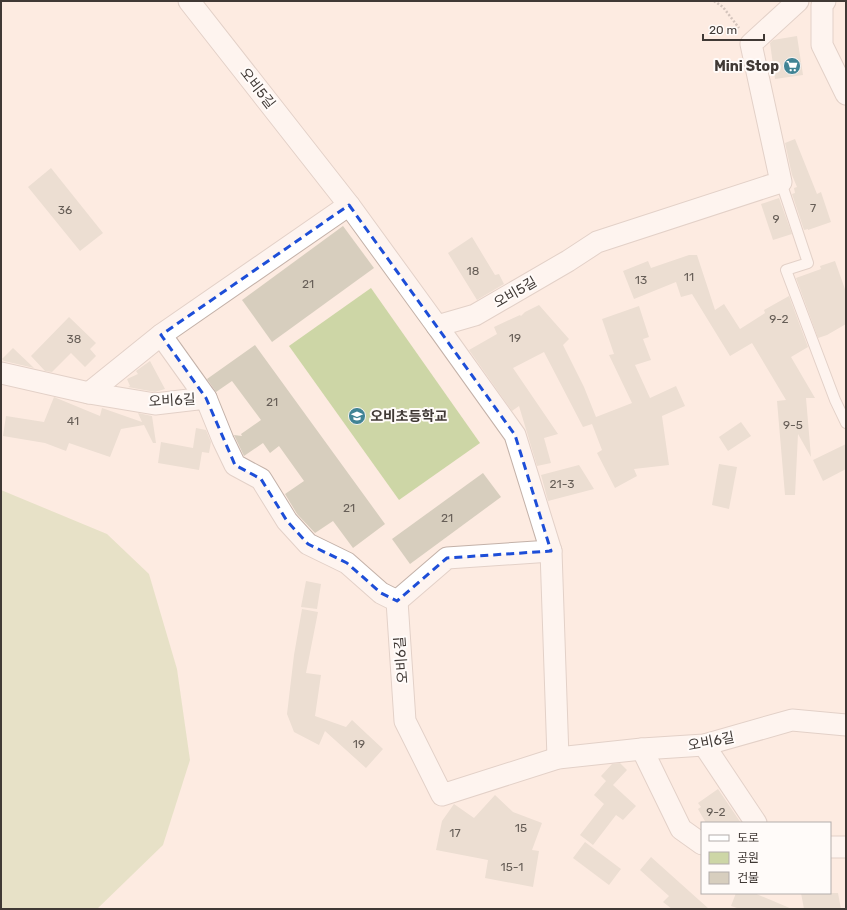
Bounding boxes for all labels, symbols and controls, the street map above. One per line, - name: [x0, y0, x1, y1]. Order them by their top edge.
- scale bar: [703, 16, 764, 42]
- text: 20 m: [709, 23, 737, 37]
- supermarket icon: Mini Stop: [782, 56, 802, 76]
- place label: Mini Stop: [714, 58, 779, 75]
- street label: 오비5길: [236, 65, 279, 112]
- house number: 7: [810, 201, 816, 215]
- house number: 36: [58, 203, 72, 217]
- house number: 9: [772, 212, 780, 226]
- house number: 18: [467, 264, 479, 278]
- house number: 11: [684, 270, 694, 284]
- street label: 오비5길: [491, 273, 540, 312]
- house number: 13: [635, 273, 647, 287]
- house number: 21: [302, 277, 314, 291]
- house number: 9-2: [769, 312, 789, 326]
- house number: 19: [509, 331, 521, 345]
- house number: 38: [67, 332, 81, 346]
- street label: 오비6길: [148, 391, 196, 410]
- house number: 21: [266, 395, 278, 409]
- school or university icon: 오비초등학교: [347, 406, 367, 426]
- place label: 오비초등학교: [370, 408, 447, 425]
- house number: 41: [67, 414, 79, 428]
- house number: 9-5: [783, 418, 803, 432]
- house number: 21-3: [550, 477, 574, 491]
- house number: 21: [343, 501, 355, 515]
- house number: 21: [441, 511, 453, 525]
- street label: 오비6길: [391, 636, 412, 684]
- street label: 오비6길: [686, 729, 736, 754]
- house number: 19: [353, 737, 365, 751]
- house number: 9-2: [706, 805, 726, 819]
- house number: 15: [515, 821, 527, 835]
- legend: [701, 822, 831, 894]
- house number: 17: [449, 826, 461, 840]
- text: 도로: [737, 831, 759, 845]
- text: 공원: [737, 851, 759, 865]
- house number: 15-1: [501, 860, 523, 874]
- text: 건물: [737, 871, 759, 885]

